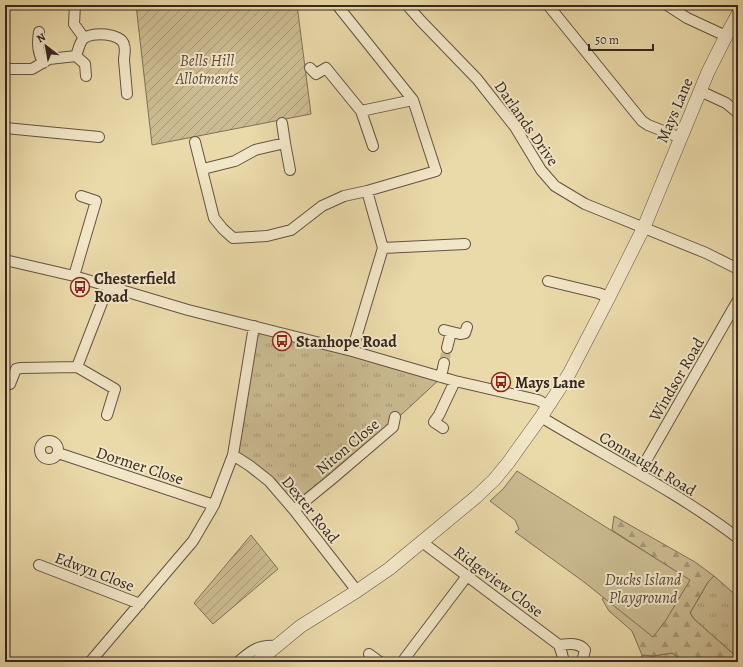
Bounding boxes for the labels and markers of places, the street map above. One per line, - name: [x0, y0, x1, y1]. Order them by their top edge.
- place label: Chesterfield Road: [94, 268, 176, 308]
- bus stop icon: Chesterfield Road: [69, 276, 91, 298]
- bus stop icon: Stanhope Road: [271, 330, 293, 352]
- place label: Stanhope Road: [296, 331, 397, 353]
- bus stop icon: Mays Lane: [490, 371, 512, 393]
- place label: Mays Lane: [515, 372, 585, 394]

